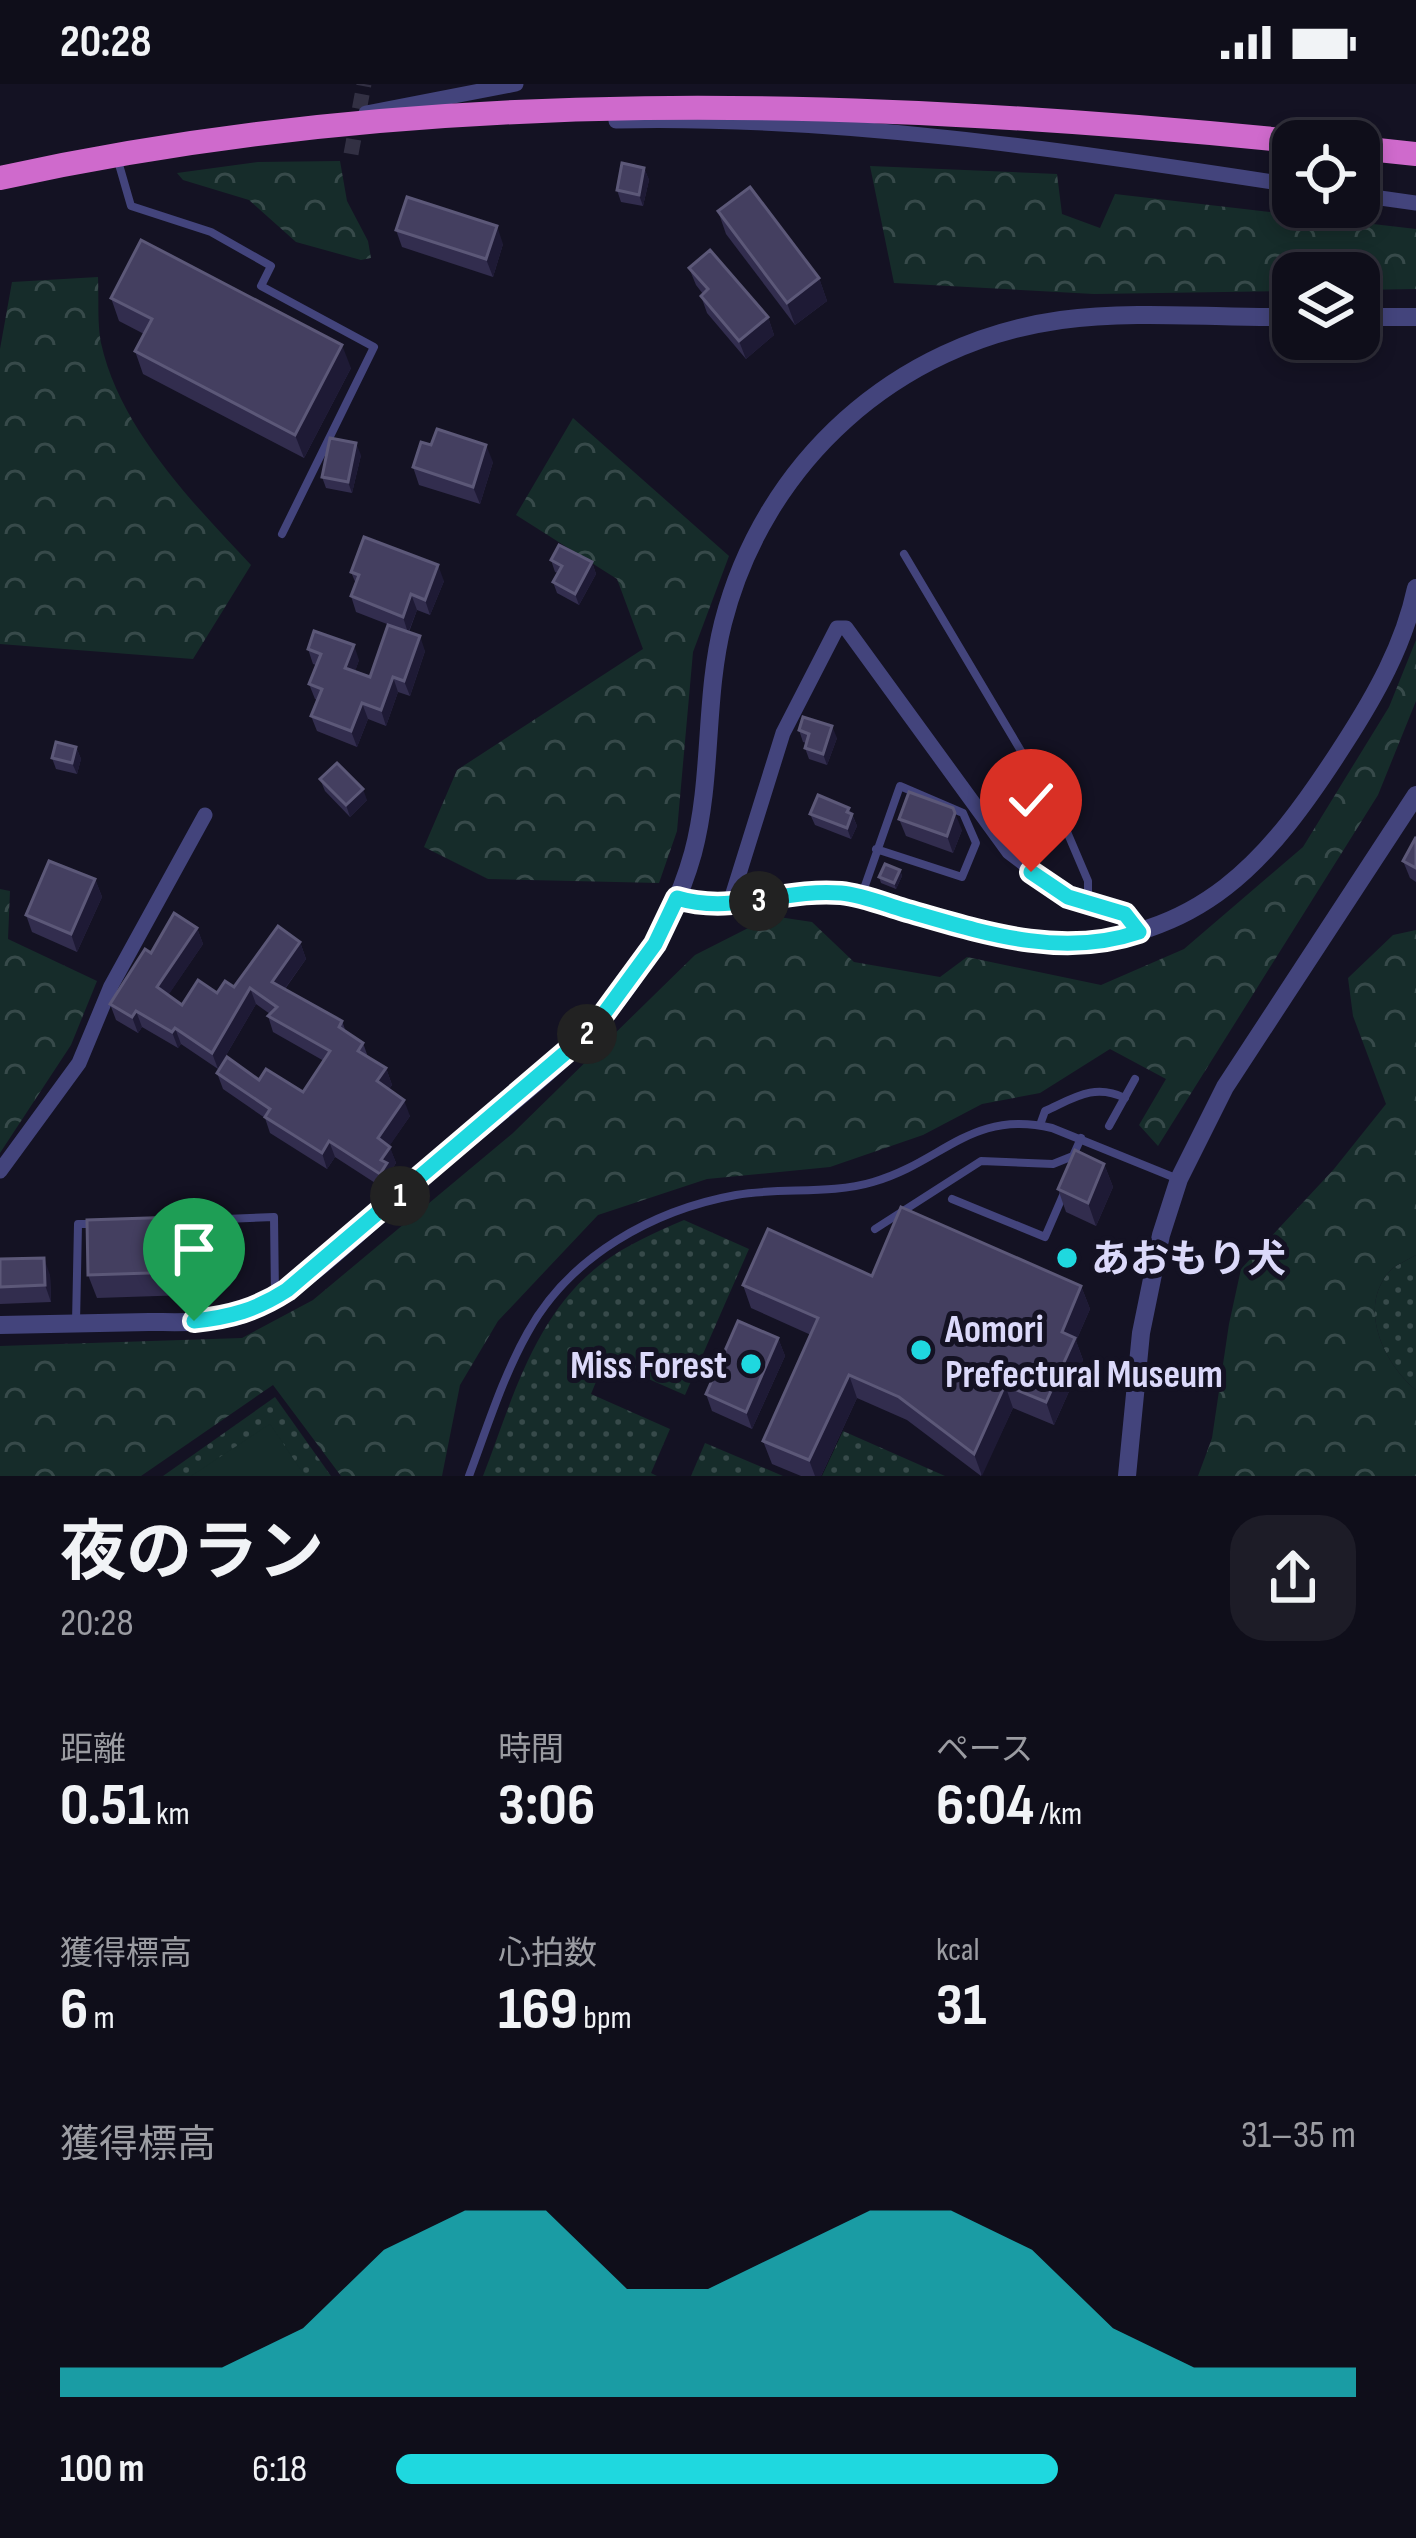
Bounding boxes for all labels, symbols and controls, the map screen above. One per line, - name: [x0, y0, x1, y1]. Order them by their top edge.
- text: 20:28: [60, 15, 152, 70]
- map controls: [1272, 120, 1380, 360]
- button: locate: [1272, 120, 1380, 228]
- button: layers: [1272, 252, 1380, 360]
- pin: [980, 749, 1082, 872]
- icon: check: [998, 767, 1064, 833]
- pin: 3: [729, 871, 789, 931]
- text: 3: [752, 881, 766, 921]
- pin: 2: [557, 1004, 617, 1064]
- text: 2: [580, 1014, 594, 1054]
- pin: 1: [370, 1166, 430, 1226]
- text: 1: [394, 1176, 406, 1216]
- pin: [143, 1198, 245, 1321]
- icon: arrive: [161, 1216, 227, 1282]
- place label: あおもり犬: [1091, 1237, 1286, 1284]
- marker: あおもり犬: [1054, 1245, 1080, 1271]
- place label: Aomori Prefectural Museum: [944, 1307, 1223, 1399]
- marker: Aomori Prefectural Museum: [908, 1337, 934, 1363]
- place label: Miss Forest: [570, 1343, 727, 1390]
- marker: Miss Forest: [738, 1351, 764, 1377]
- text: 夜のラン: [60, 1515, 324, 1594]
- button: share: [1230, 1515, 1356, 1641]
- text: 20:28: [60, 1600, 134, 1647]
- text: 距離: [60, 1730, 126, 1770]
- text: 時間: [498, 1730, 564, 1770]
- text: ペース: [936, 1730, 1033, 1770]
- text: 0.51: [60, 1770, 151, 1842]
- text: 3:06: [498, 1770, 595, 1842]
- text: 6:04: [936, 1770, 1034, 1842]
- text: km: [151, 1794, 190, 1834]
- text: /km: [1034, 1794, 1082, 1834]
- text: kcal: [936, 1930, 980, 1970]
- text: 獲得標高: [60, 1934, 192, 1974]
- text: 心拍数: [498, 1934, 597, 1974]
- text: 31: [936, 1970, 986, 2042]
- text: 6: [60, 1974, 88, 2046]
- text: 169: [498, 1974, 578, 2046]
- text: m: [88, 1998, 115, 2038]
- text: bpm: [578, 1998, 632, 2038]
- text: 31–35 m: [1241, 2112, 1356, 2159]
- text: 獲得標高: [60, 2122, 216, 2169]
- text: 100 m: [60, 2446, 144, 2493]
- text: 6:18: [252, 2446, 307, 2493]

